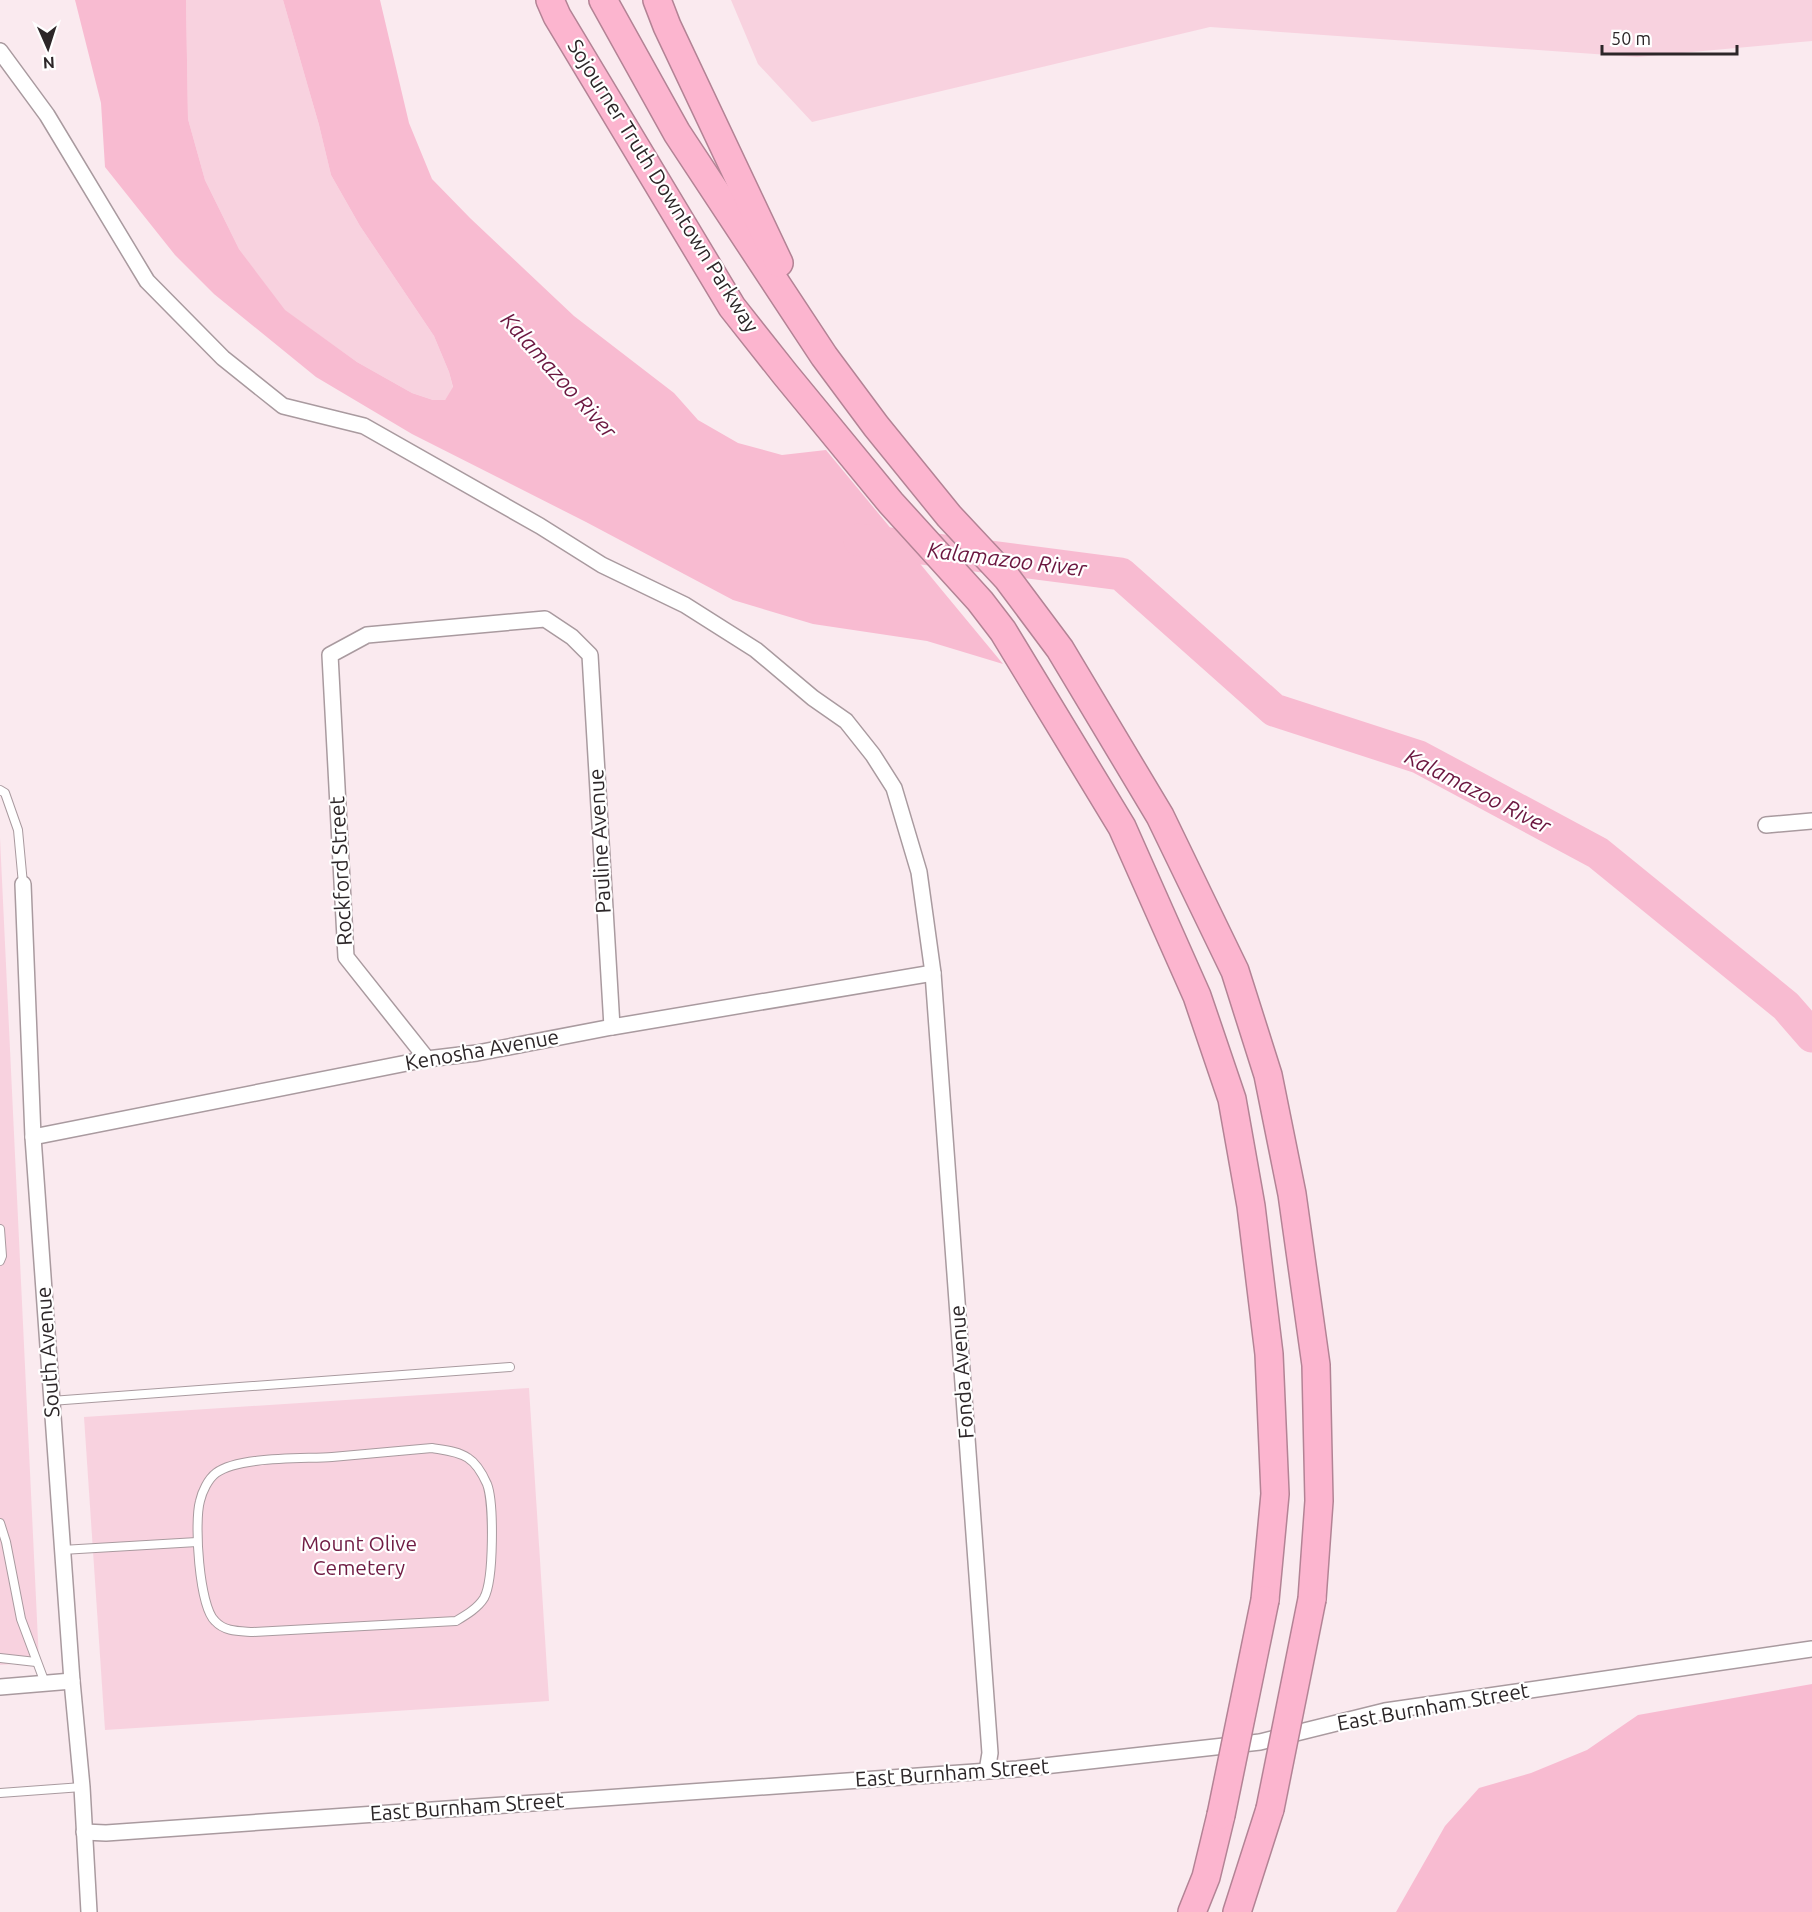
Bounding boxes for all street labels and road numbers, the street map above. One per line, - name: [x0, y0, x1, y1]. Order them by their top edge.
- street label: Sojourner Truth Downtown Parkway: [563, 35, 764, 336]
- street label: Pauline Avenue: [583, 768, 615, 914]
- street label: Rockford Street: [324, 796, 356, 946]
- street label: Kenosha Avenue: [403, 1024, 561, 1074]
- street label: South Avenue: [30, 1286, 64, 1418]
- street label: Fonda Avenue: [944, 1304, 978, 1440]
- street label: East Burnham Street: [1335, 1677, 1531, 1735]
- street label: East Burnham Street: [854, 1753, 1050, 1791]
- street label: East Burnham Street: [369, 1787, 565, 1825]

